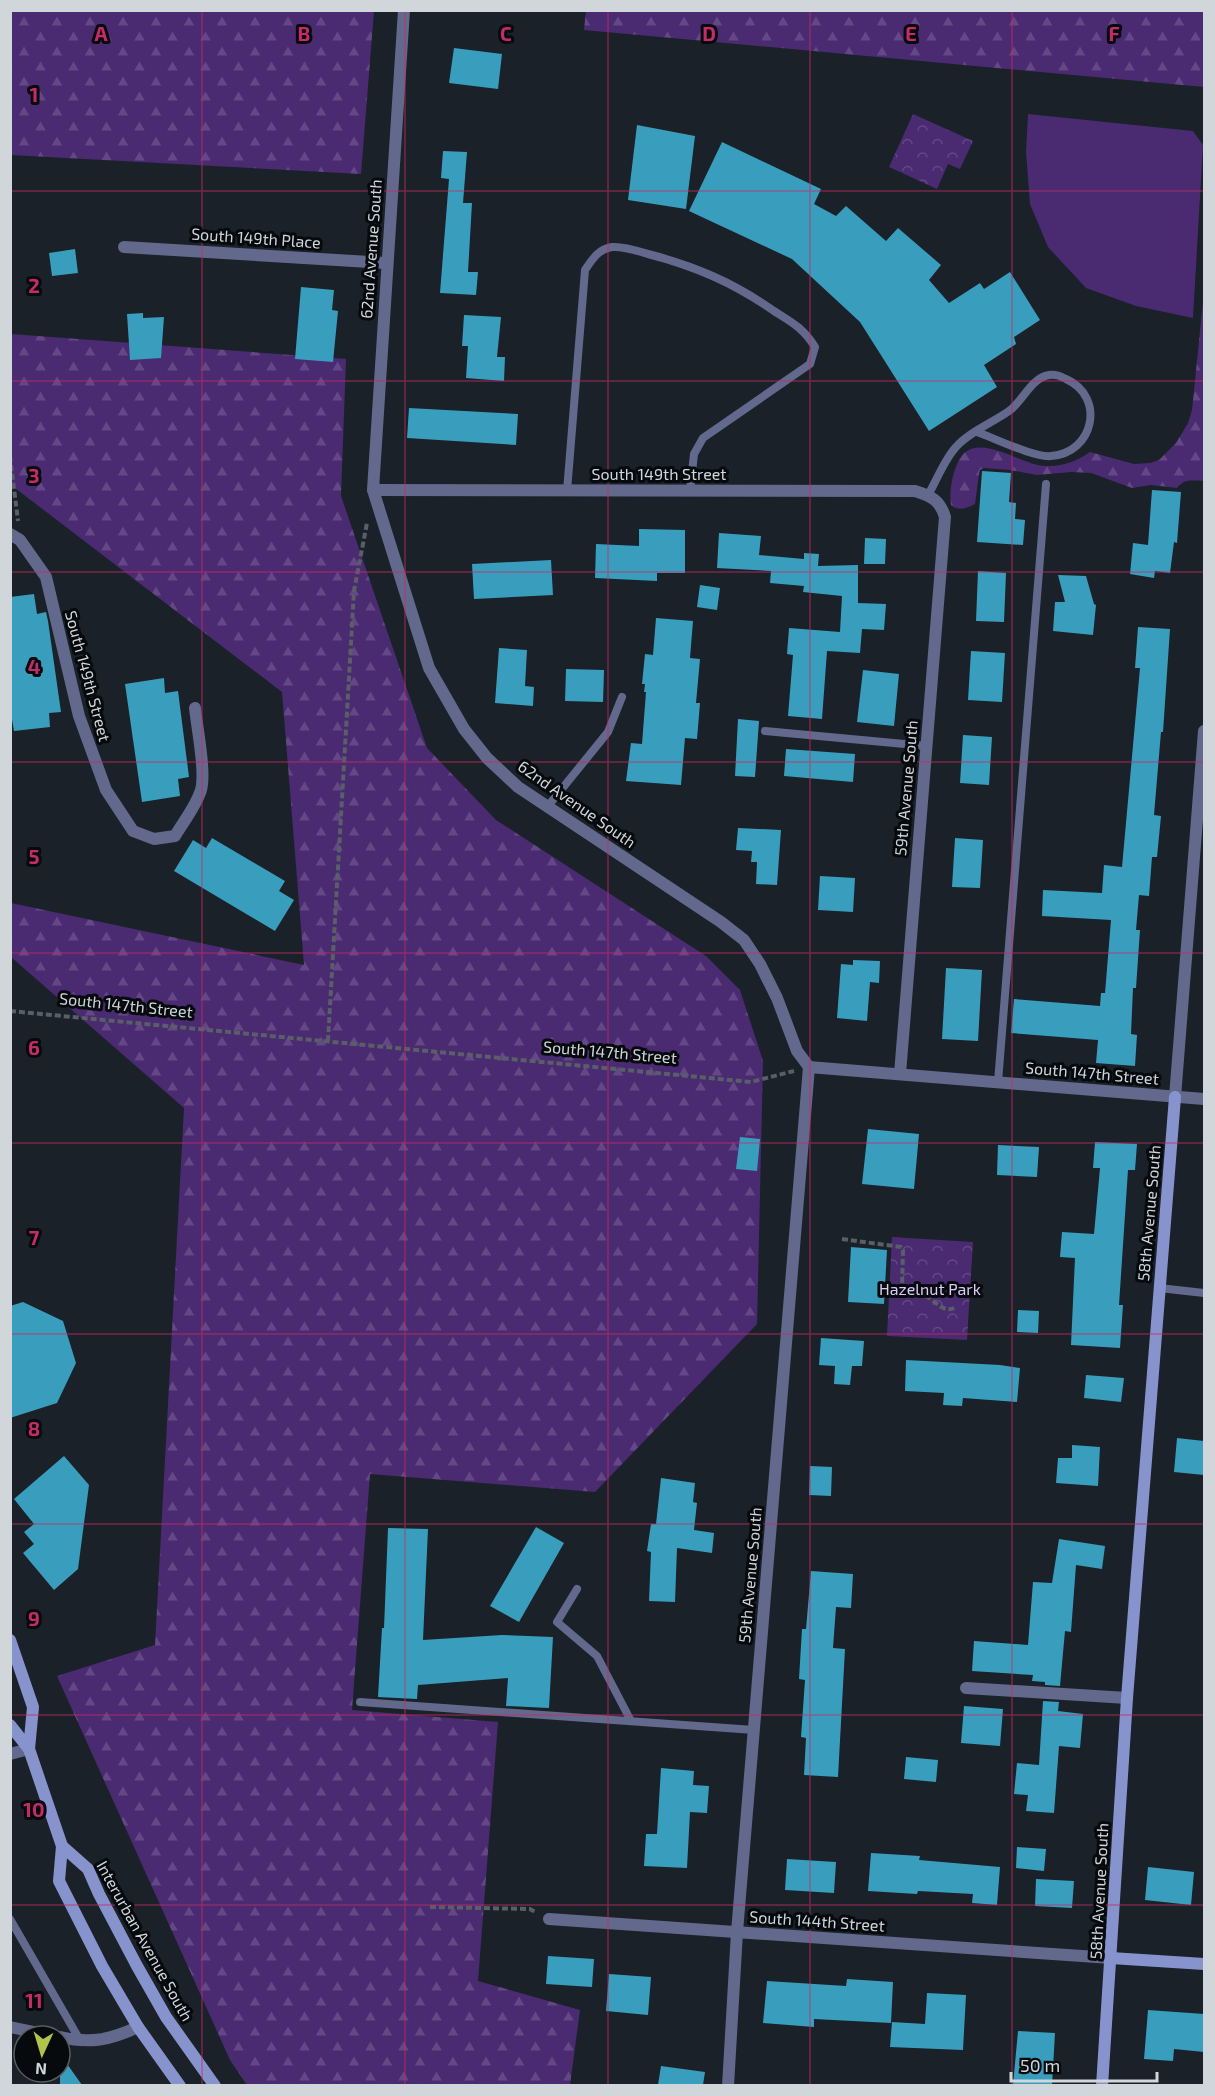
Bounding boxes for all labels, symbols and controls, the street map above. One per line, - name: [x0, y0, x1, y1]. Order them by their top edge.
- text: A: [94, 21, 108, 45]
- text: B: [298, 21, 310, 45]
- text: C: [500, 21, 512, 45]
- text: D: [702, 21, 716, 45]
- text: E: [905, 21, 917, 45]
- text: F: [1108, 21, 1120, 45]
- text: 1: [30, 82, 38, 106]
- street label: 62nd Avenue South: [356, 179, 385, 319]
- street label: South 149th Place: [191, 223, 321, 252]
- text: 2: [28, 273, 40, 297]
- text: 3: [28, 463, 40, 487]
- street label: South 149th Street: [592, 464, 726, 483]
- street label: South 149th Street: [62, 608, 115, 743]
- text: 4: [28, 654, 41, 678]
- street label: 59th Avenue South: [890, 719, 921, 857]
- street label: 62nd Avenue South: [515, 756, 640, 851]
- text: 5: [28, 844, 40, 868]
- street label: South 147th Street: [58, 988, 194, 1021]
- text: 6: [28, 1035, 40, 1059]
- street label: South 147th Street: [542, 1036, 678, 1067]
- street label: South 147th Street: [1024, 1057, 1160, 1088]
- street label: 58th Avenue South: [1133, 1144, 1164, 1282]
- text: 7: [29, 1225, 40, 1249]
- park label: Hazelnut Park: [879, 1279, 981, 1298]
- text: 8: [28, 1416, 40, 1440]
- street label: 59th Avenue South: [734, 1506, 765, 1644]
- text: 9: [28, 1606, 40, 1630]
- text: 10: [23, 1797, 45, 1821]
- street label: 58th Avenue South: [1085, 1822, 1112, 1960]
- street label: Interurban Avenue South: [93, 1857, 197, 2024]
- street label: South 144th Street: [749, 1906, 885, 1935]
- text: 11: [25, 1988, 43, 2012]
- north arrow: [12, 2024, 72, 2084]
- scale bar: [1011, 2045, 1156, 2083]
- text: 50 m: [1020, 2054, 1060, 2076]
- text: N: [34, 2060, 47, 2079]

